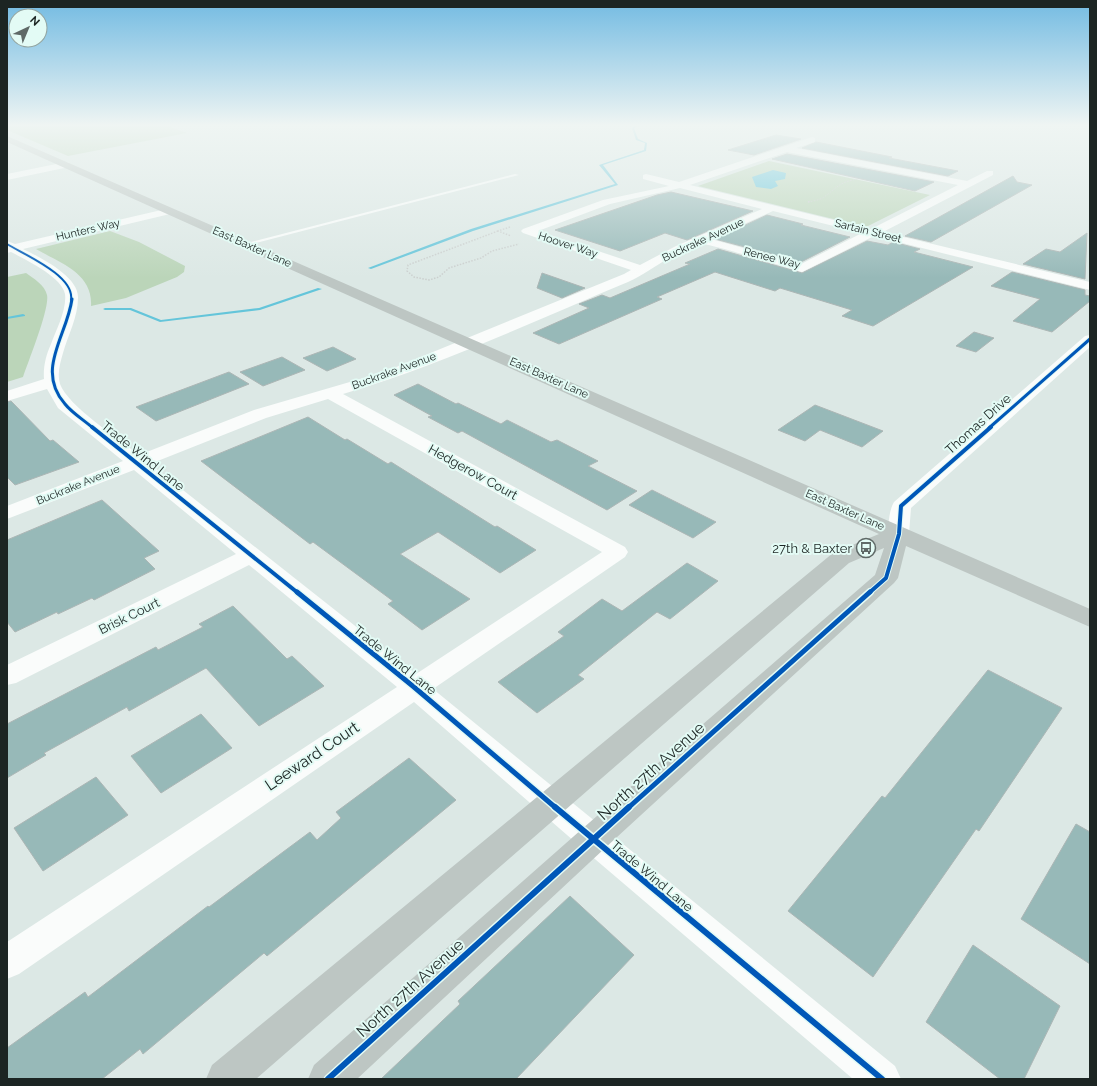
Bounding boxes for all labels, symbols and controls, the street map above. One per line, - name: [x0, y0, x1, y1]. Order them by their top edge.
- north arrow: [8, 8, 48, 48]
- text: N: [27, 14, 42, 29]
- street label: Buckrake Avenue: [660, 215, 746, 265]
- street label: Hunters Way: [55, 216, 121, 244]
- street label: Sartain Street: [833, 216, 903, 246]
- street label: East Baxter Lane: [211, 224, 294, 270]
- street label: Hoover Way: [537, 229, 599, 261]
- street label: Renee Way: [742, 245, 802, 271]
- street label: Buckrake Avenue: [350, 350, 438, 392]
- street label: East Baxter Lane: [508, 355, 591, 401]
- street label: Thomas Drive: [942, 390, 1014, 457]
- street label: Trade Wind Lane: [99, 418, 188, 494]
- street label: Hedgerow Court: [426, 441, 521, 503]
- street label: Buckrake Avenue: [34, 462, 122, 508]
- street label: East Baxter Lane: [804, 487, 887, 533]
- bus stop icon: 27th & Baxter: [855, 537, 877, 559]
- place label: 27th & Baxter: [772, 541, 852, 556]
- street label: Brisk Court: [96, 595, 162, 637]
- street label: Trade Wind Lane: [351, 622, 440, 698]
- street label: Leeward Court: [261, 717, 363, 795]
- street label: North 27th Avenue: [594, 718, 708, 824]
- street label: Trade Wind Lane: [608, 837, 696, 915]
- street label: North 27th Avenue: [353, 935, 467, 1041]

